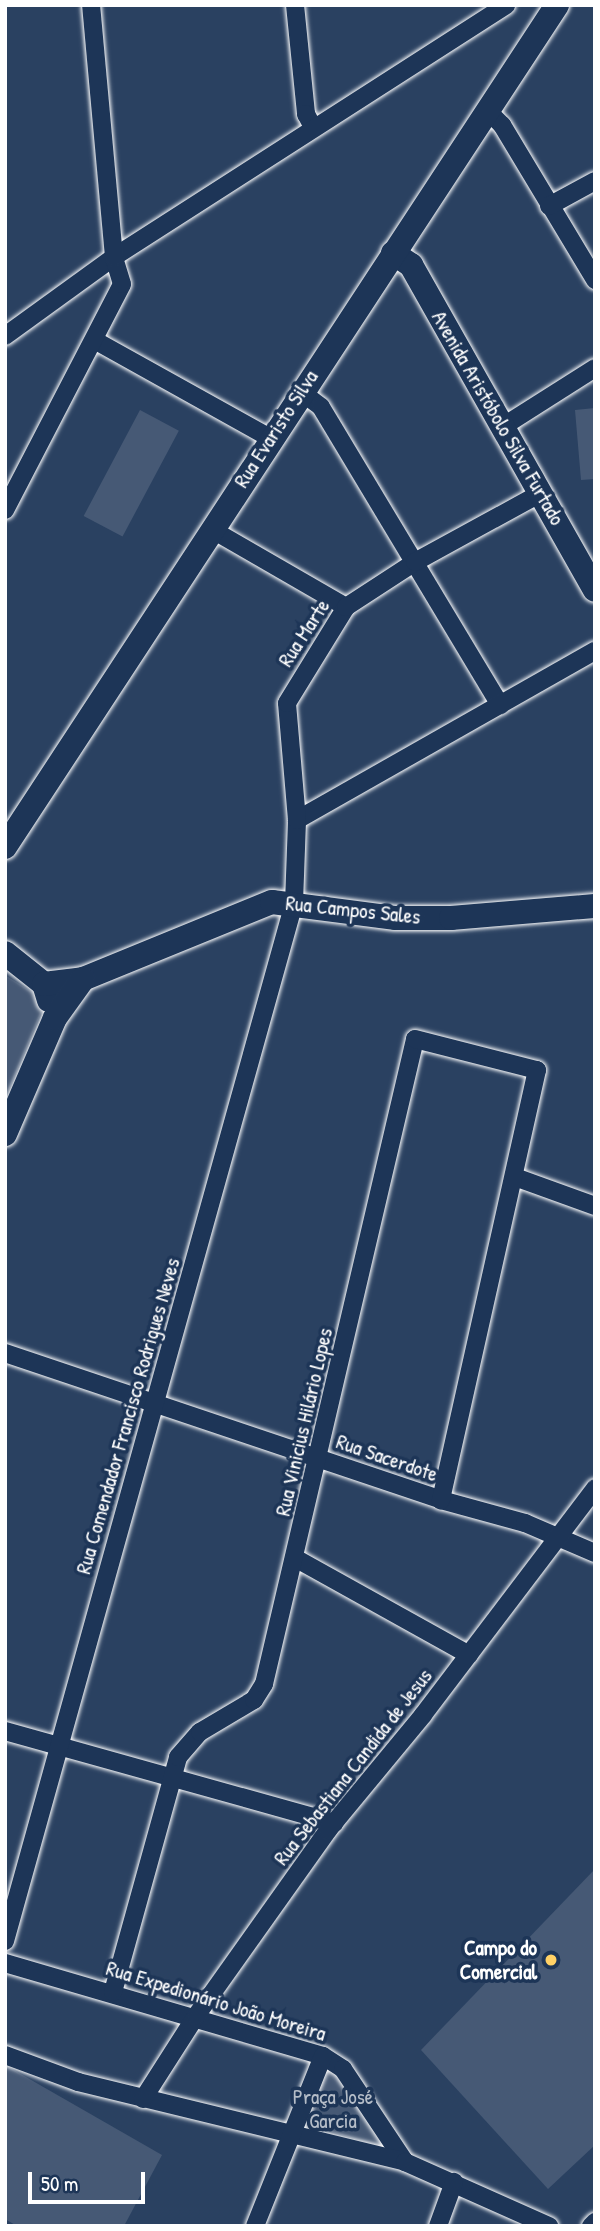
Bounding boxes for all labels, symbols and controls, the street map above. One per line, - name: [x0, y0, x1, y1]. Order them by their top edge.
- street label: Avenida Aristóbolo Silva Furtado: [426, 306, 570, 530]
- street label: Rua Evaristo Silva: [229, 366, 323, 492]
- street label: Rua Marte: [273, 595, 335, 671]
- street label: Rua Campos Sales: [284, 890, 422, 930]
- street label: Rua Comendador Francisco Rodrigues Neves: [71, 1255, 185, 1577]
- street label: Rua Vinicius Hilário Lopes: [270, 1326, 338, 1518]
- street label: Rua Sacerdote: [333, 1429, 441, 1487]
- street label: Rua Sebastiana Candida de Jesus: [269, 1664, 437, 1870]
- place label: Campo do Comercial: [460, 1935, 537, 1985]
- marker: Campo do Comercial: [543, 1952, 559, 1968]
- street label: Rua Expedionário João Moreira: [103, 1956, 329, 2046]
- park label: Praça José Garcia: [293, 2084, 373, 2134]
- scale bar: [32, 2158, 149, 2202]
- text: 50 m: [41, 2169, 78, 2198]

